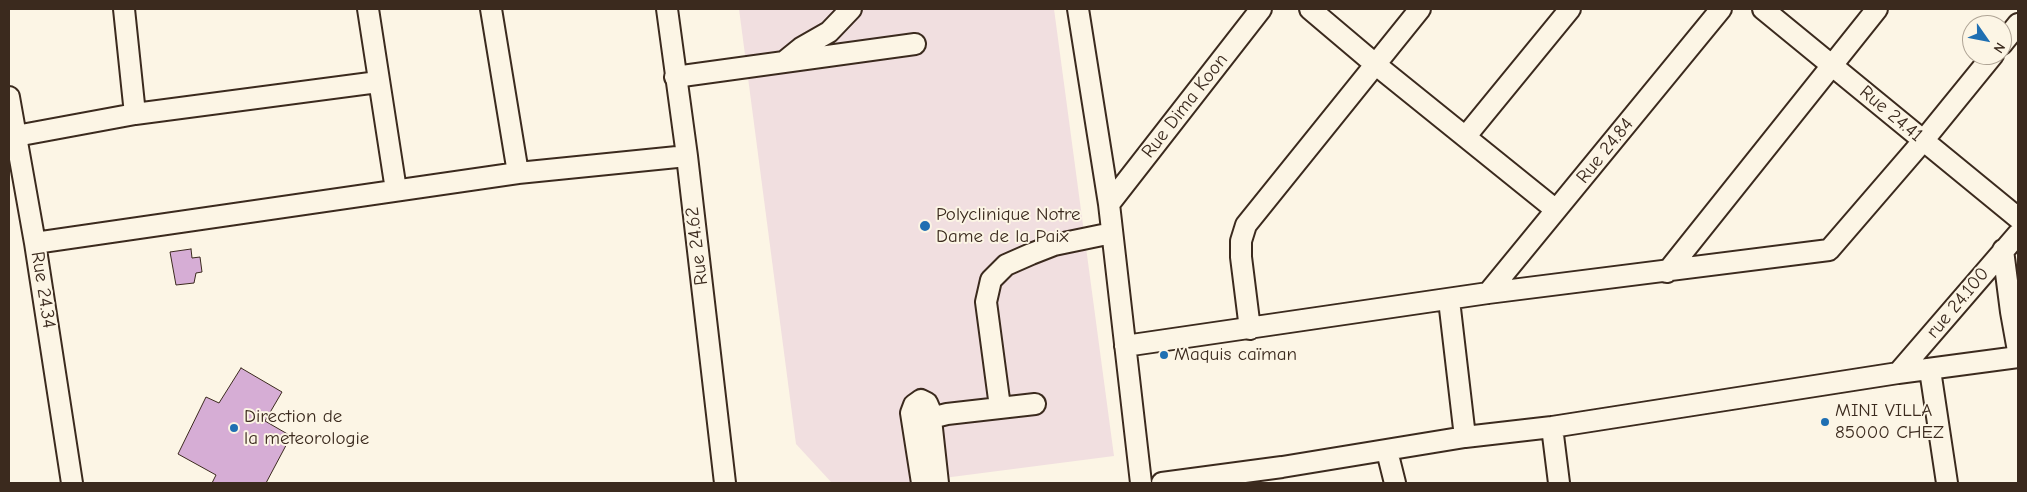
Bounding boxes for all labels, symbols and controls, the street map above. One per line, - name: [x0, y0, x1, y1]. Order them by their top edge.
- north arrow: [1962, 15, 2012, 65]
- text: N: [1990, 39, 2009, 56]
- street label: Rue Dima Koon: [1137, 49, 1233, 163]
- street label: Rue 24.41: [1855, 81, 1927, 147]
- street label: Rue 24.84: [1572, 114, 1638, 188]
- place label: Polyclinique Notre Dame de la Paix: [936, 204, 1081, 248]
- street label: Rue 24.62: [681, 205, 713, 287]
- marker: Polyclinique Notre Dame de la Paix: [918, 219, 932, 233]
- street label: Rue 24.34: [26, 250, 60, 330]
- street label: rue 24.100: [1922, 263, 1994, 343]
- place label: Maquis caïman: [1174, 344, 1297, 366]
- marker: Maquis caïman: [1158, 349, 1170, 361]
- place label: MINI VILLA 85000 CHEZ: [1835, 400, 1944, 444]
- place label: Direction de la meteorologie: [244, 406, 369, 450]
- marker: MINI VILLA 85000 CHEZ: [1819, 416, 1831, 428]
- marker: Direction de la meteorologie: [228, 422, 240, 434]

